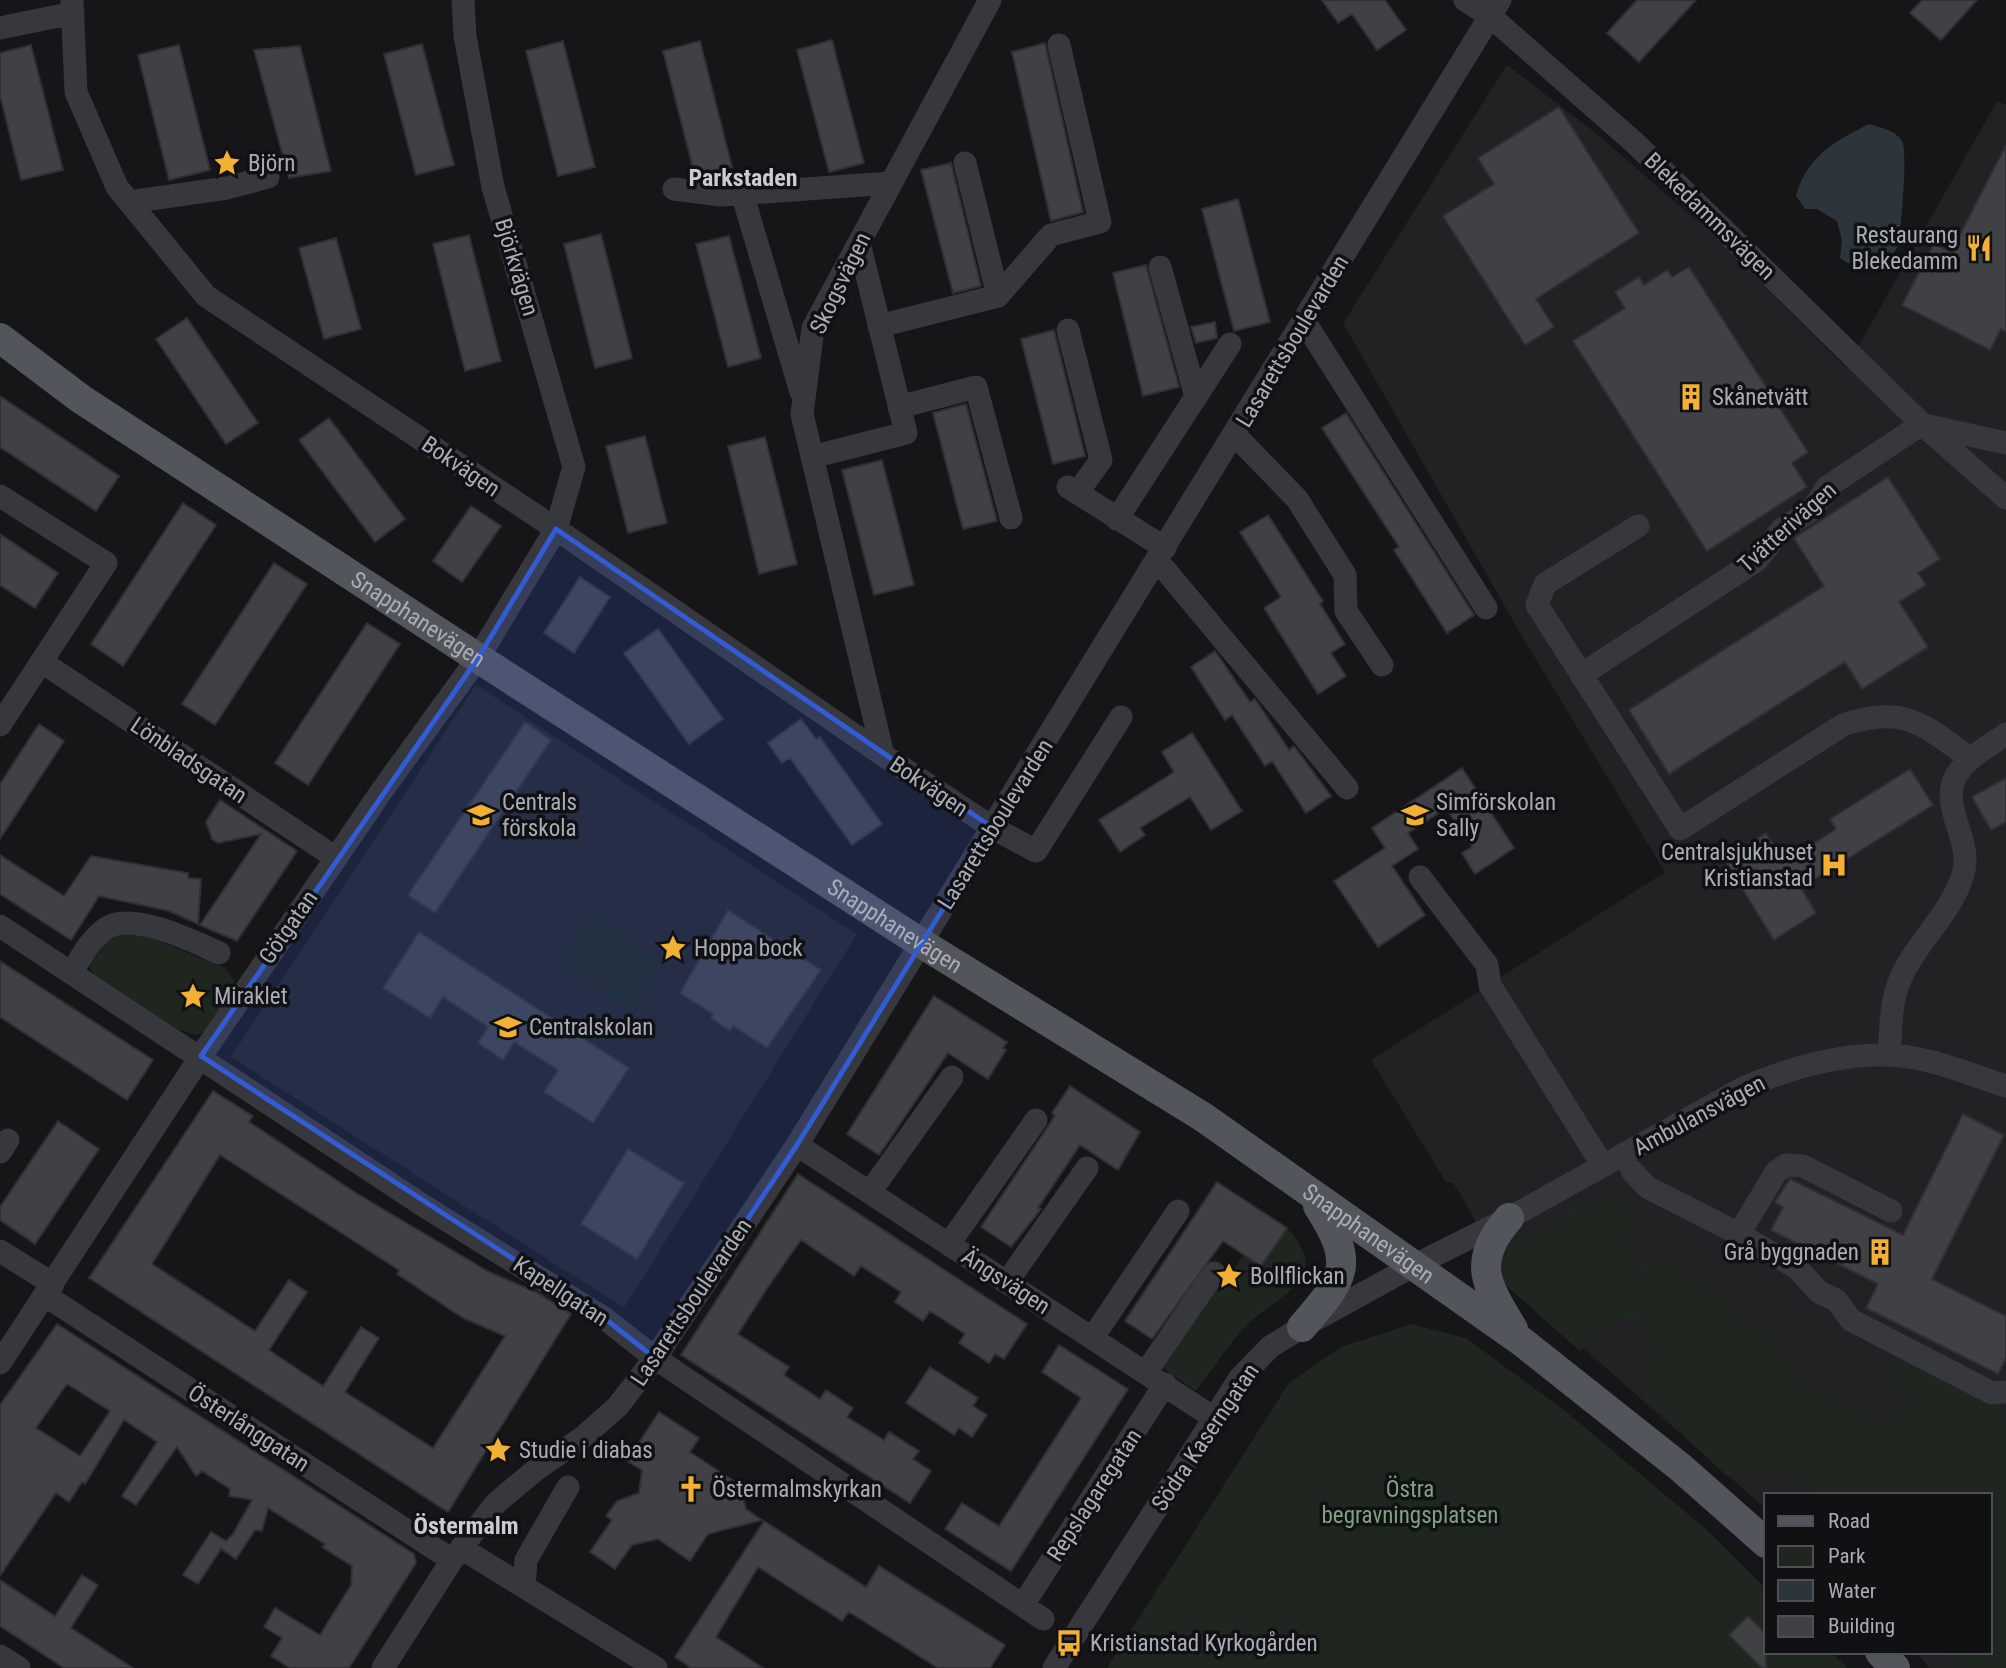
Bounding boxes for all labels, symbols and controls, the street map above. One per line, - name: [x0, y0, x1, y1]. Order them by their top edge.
- street label: Blekedammsvägen: [1639, 147, 1781, 285]
- place icon: Björn: [212, 148, 242, 178]
- place label: Björn: [248, 150, 295, 177]
- district label: Parkstaden: [689, 164, 798, 192]
- street label: Björkvägen: [489, 215, 544, 319]
- place label: Restaurang Blekedamm: [1851, 222, 1958, 275]
- street label: Skogsvägen: [804, 228, 877, 338]
- restaurant icon: Restaurang Blekedamm: [1964, 233, 1994, 263]
- street label: Lasarettsboulevarden: [1230, 250, 1354, 432]
- building icon: Skånetvätt: [1676, 382, 1706, 412]
- place label: Skånetvätt: [1712, 384, 1808, 411]
- street label: Bokvägen: [417, 431, 505, 502]
- street label: Tvätterivägen: [1733, 476, 1842, 578]
- street label: Snapphanevägen: [346, 566, 490, 673]
- street label: Lönbladsgatan: [125, 712, 252, 809]
- street label: Lasarettsboulevarden: [932, 734, 1059, 914]
- street label: Bokvägen: [885, 751, 973, 822]
- place label: Centrals förskola: [502, 789, 577, 842]
- place label: Simförskolan Sally: [1436, 789, 1556, 842]
- school or university icon: Centrals förskola: [466, 800, 496, 830]
- school or university icon: Simförskolan Sally: [1400, 800, 1430, 830]
- place label: Centralsjukhuset Kristianstad: [1661, 839, 1813, 892]
- hospital icon: Centralsjukhuset Kristianstad: [1819, 850, 1849, 880]
- street label: Snapphanevägen: [822, 873, 967, 979]
- street label: Götgatan: [253, 885, 323, 969]
- place icon: Hoppa bock: [658, 933, 688, 963]
- place label: Hoppa bock: [694, 935, 803, 962]
- place icon: Miraklet: [178, 981, 208, 1011]
- place label: Miraklet: [214, 983, 287, 1010]
- school or university icon: Centralskolan: [493, 1012, 523, 1042]
- place label: Centralskolan: [529, 1014, 653, 1041]
- street label: Ambulansvägen: [1629, 1070, 1770, 1161]
- street label: Snapphanevägen: [1297, 1178, 1439, 1290]
- street label: Lasarettsboulevarden: [625, 1214, 757, 1391]
- building icon: Grå byggnaden: [1865, 1237, 1895, 1267]
- place label: Grå byggnaden: [1724, 1239, 1859, 1266]
- street label: Ängsvägen: [956, 1243, 1055, 1320]
- street label: Kapellgatan: [508, 1251, 613, 1332]
- place icon: Bollflickan: [1214, 1261, 1244, 1291]
- place label: Bollflickan: [1250, 1263, 1345, 1290]
- street label: Södra Kaserngatan: [1146, 1358, 1265, 1516]
- street label: Österlånggatan: [183, 1378, 315, 1478]
- street label: Repslagaregatan: [1042, 1424, 1147, 1567]
- place icon: Studie i diabas: [483, 1435, 513, 1465]
- place label: Studie i diabas: [519, 1437, 653, 1464]
- church icon: Östermalmskyrkan: [676, 1474, 706, 1504]
- place label: Östermalmskyrkan: [712, 1475, 882, 1503]
- park label: Östra begravningsplatsen: [1322, 1475, 1498, 1529]
- legend: [1764, 1493, 1992, 1654]
- text: Road: [1828, 1509, 1870, 1533]
- district label: Östermalm: [413, 1512, 519, 1540]
- text: Park: [1828, 1544, 1866, 1568]
- text: Water: [1828, 1579, 1876, 1603]
- text: Building: [1828, 1614, 1895, 1638]
- bus stop icon: Kristianstad Kyrkogården: [1054, 1628, 1084, 1658]
- place label: Kristianstad Kyrkogården: [1090, 1630, 1318, 1657]

